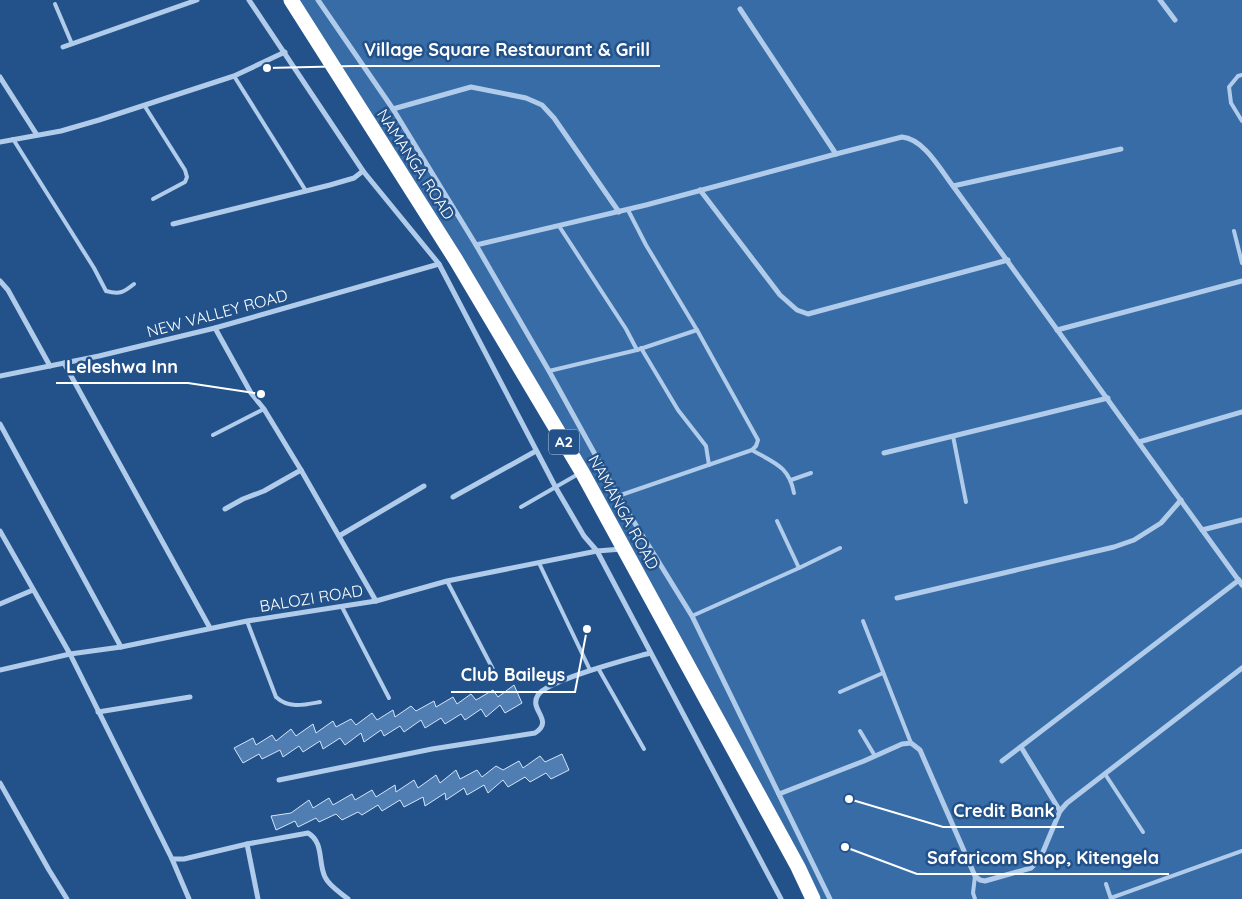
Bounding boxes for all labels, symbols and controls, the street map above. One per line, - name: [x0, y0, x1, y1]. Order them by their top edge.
- callout: Village Square Restaurant & Grill: [354, 33, 660, 66]
- text: Village Square Restaurant & Grill: [364, 38, 650, 61]
- street label: NAMANGA ROAD: [373, 105, 459, 223]
- street label: NEW VALLEY ROAD: [144, 285, 290, 341]
- callout: Leleshwa Inn: [56, 350, 188, 383]
- text: Leleshwa Inn: [66, 355, 178, 378]
- road number: A2: [549, 430, 579, 454]
- street label: NAMANGA ROAD: [584, 451, 664, 573]
- street label: BALOZI ROAD: [258, 580, 364, 616]
- callout: Club Baileys: [451, 659, 575, 692]
- text: Club Baileys: [461, 663, 566, 686]
- callout: Credit Bank: [943, 794, 1064, 827]
- text: Credit Bank: [953, 799, 1055, 822]
- callout: Safaricom Shop, Kitengela: [917, 841, 1169, 874]
- text: Safaricom Shop, Kitengela: [927, 846, 1159, 869]

